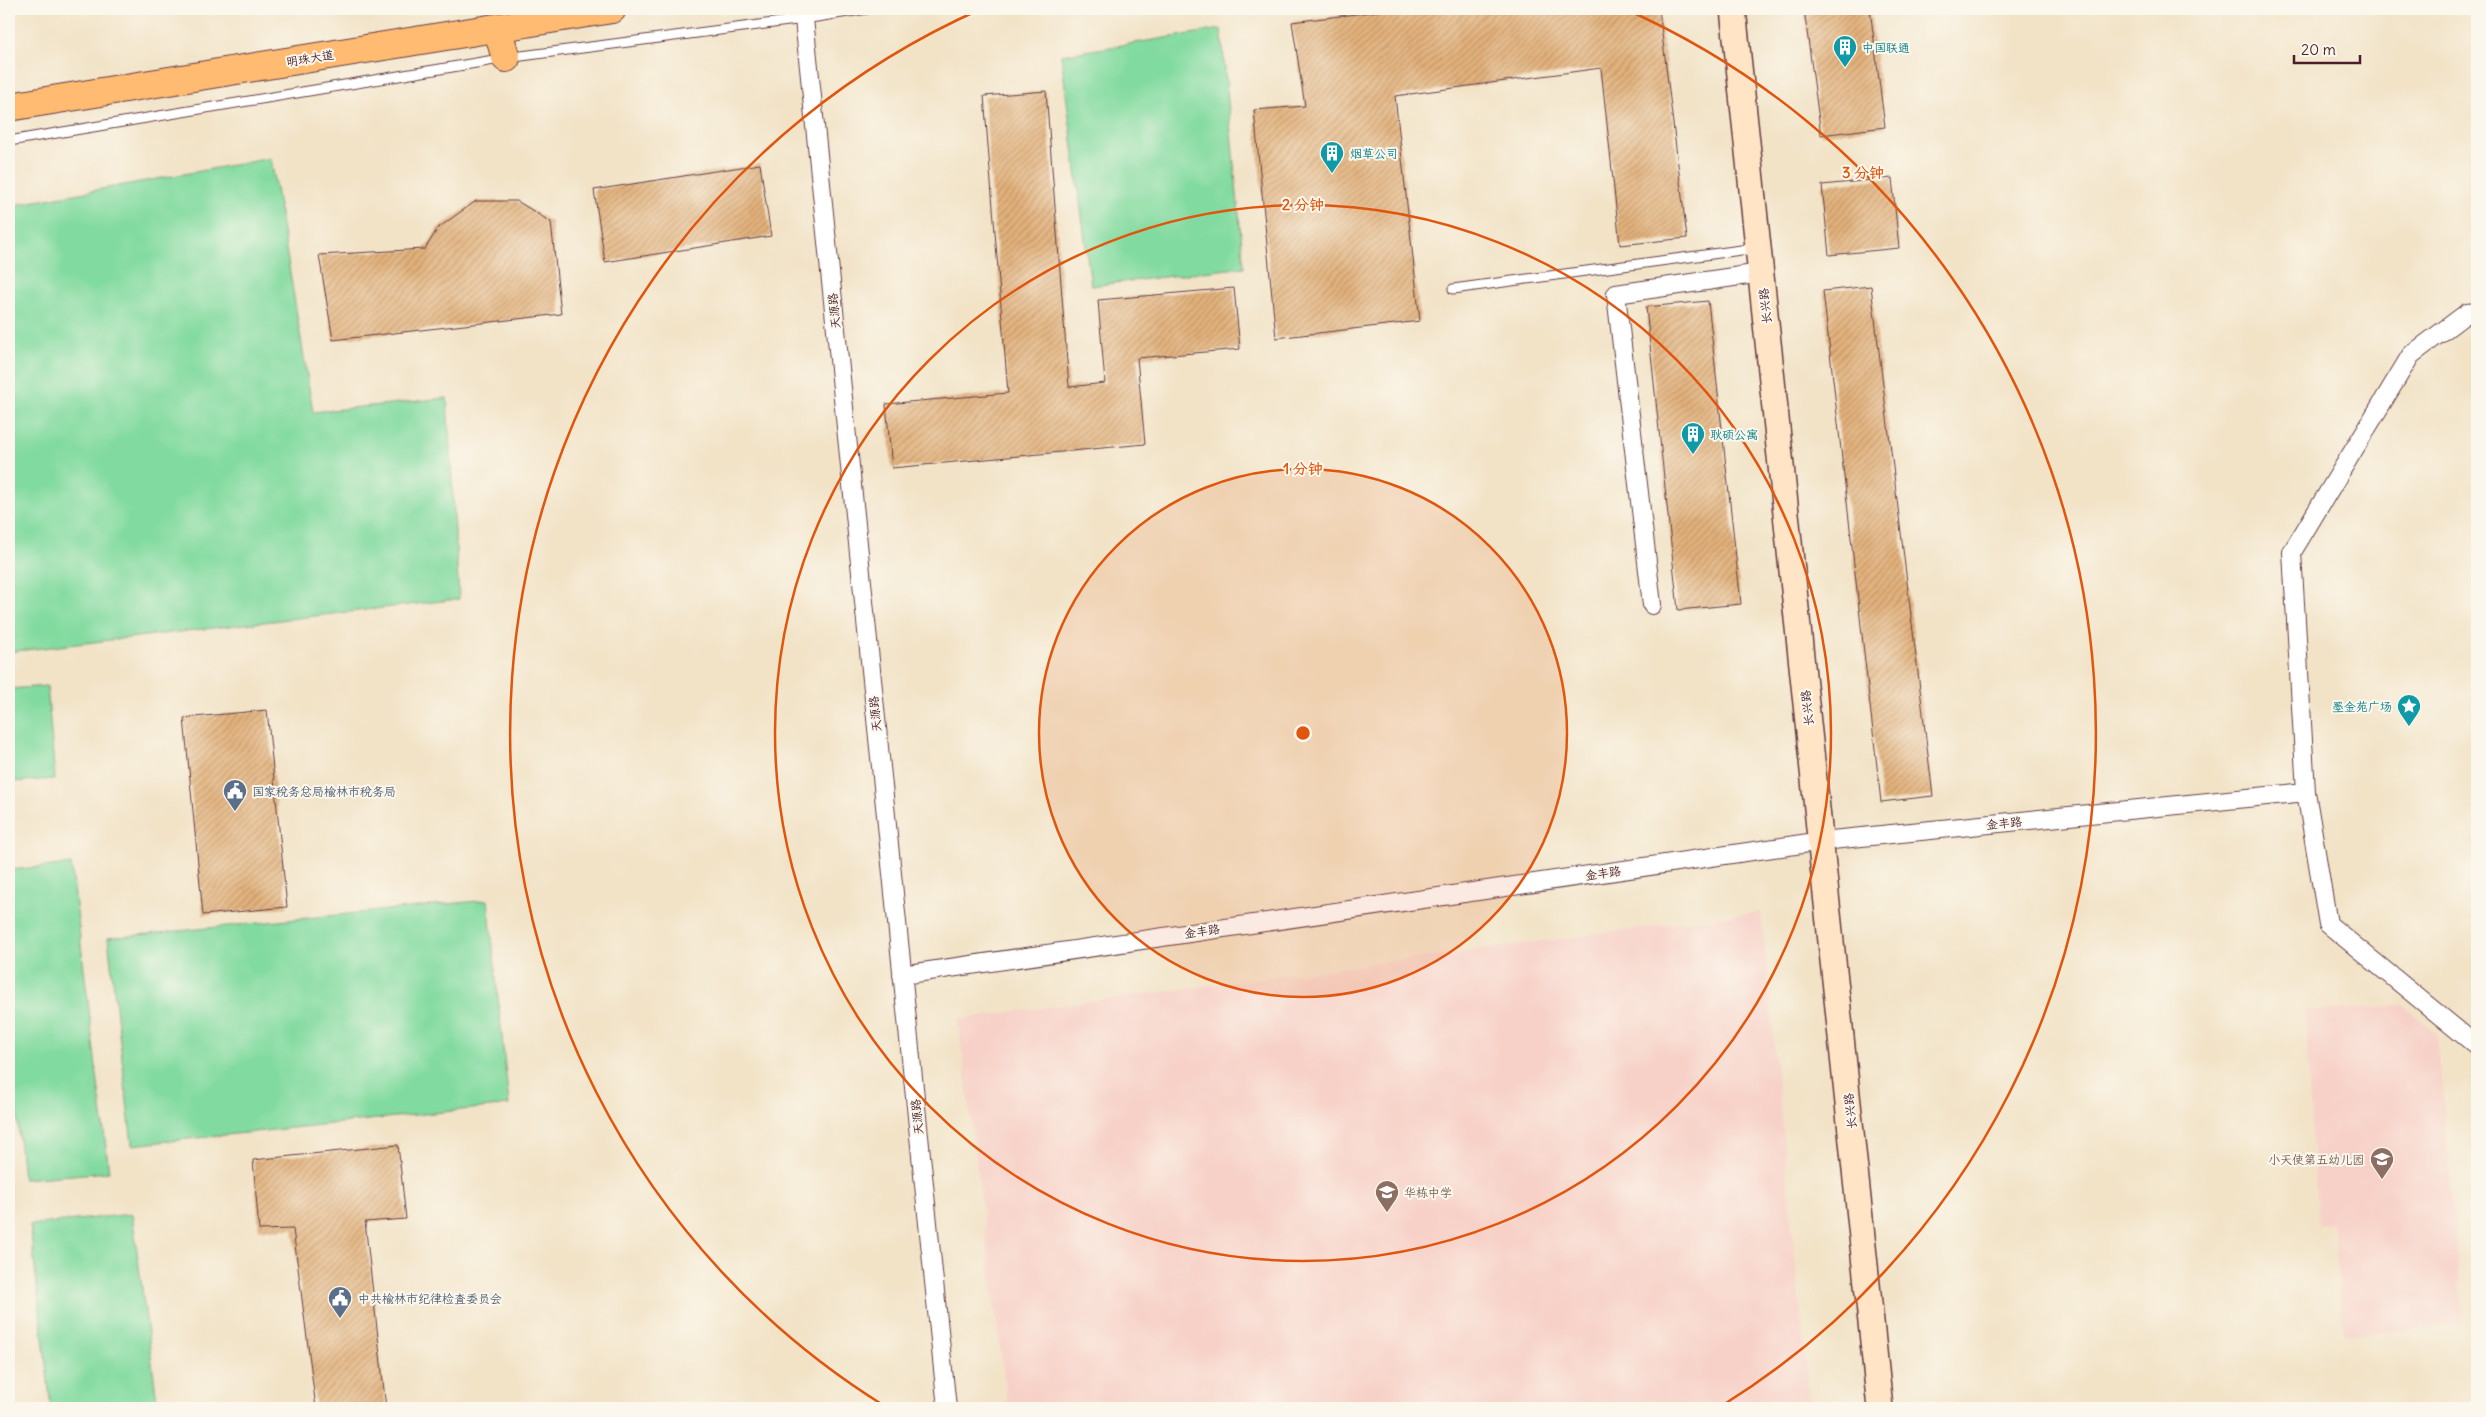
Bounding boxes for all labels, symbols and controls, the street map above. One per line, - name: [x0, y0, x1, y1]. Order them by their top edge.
- scale bar: [2294, 32, 2360, 64]
- building icon: 中国联通: [1832, 34, 1858, 68]
- place label: 中国联通: [1862, 40, 1910, 55]
- text: 20 m: [2301, 40, 2336, 59]
- street label: 明珠大道: [285, 47, 335, 69]
- building icon: 烟草公司: [1319, 140, 1345, 174]
- place label: 烟草公司: [1350, 146, 1398, 161]
- text: 3 分钟: [1842, 163, 1884, 182]
- text: 2 分钟: [1282, 195, 1324, 214]
- street label: 长兴路: [1756, 287, 1774, 325]
- street label: 天源路: [825, 292, 843, 330]
- building icon: 耿硕公寓: [1680, 421, 1706, 455]
- place label: 耿硕公寓: [1710, 427, 1758, 442]
- text: 1 分钟: [1283, 459, 1323, 478]
- street label: 长兴路: [1798, 689, 1816, 727]
- place icon: 墨金苑广场: [2396, 693, 2422, 727]
- street label: 天源路: [866, 695, 884, 733]
- place label: 墨金苑广场: [2332, 699, 2392, 714]
- centre of rings: [1294, 724, 1312, 742]
- public building icon: 国家税务总局榆林市税务局: [222, 778, 248, 812]
- place label: 国家税务总局榆林市税务局: [252, 784, 396, 799]
- street label: 金丰路: [1985, 814, 2023, 832]
- street label: 金丰路: [1584, 863, 1622, 883]
- street label: 金丰路: [1183, 921, 1221, 941]
- street label: 长兴路: [1841, 1092, 1859, 1130]
- street label: 天源路: [908, 1098, 926, 1136]
- school or university icon: 小天使第五幼儿园: [2369, 1146, 2395, 1180]
- place label: 小天使第五幼儿园: [2268, 1152, 2364, 1167]
- school or university icon: 华栋中学: [1374, 1179, 1400, 1213]
- place label: 华栋中学: [1404, 1185, 1452, 1200]
- public building icon: 中共榆林市纪律检查委员会: [327, 1285, 353, 1319]
- place label: 中共榆林市纪律检查委员会: [358, 1291, 502, 1306]

